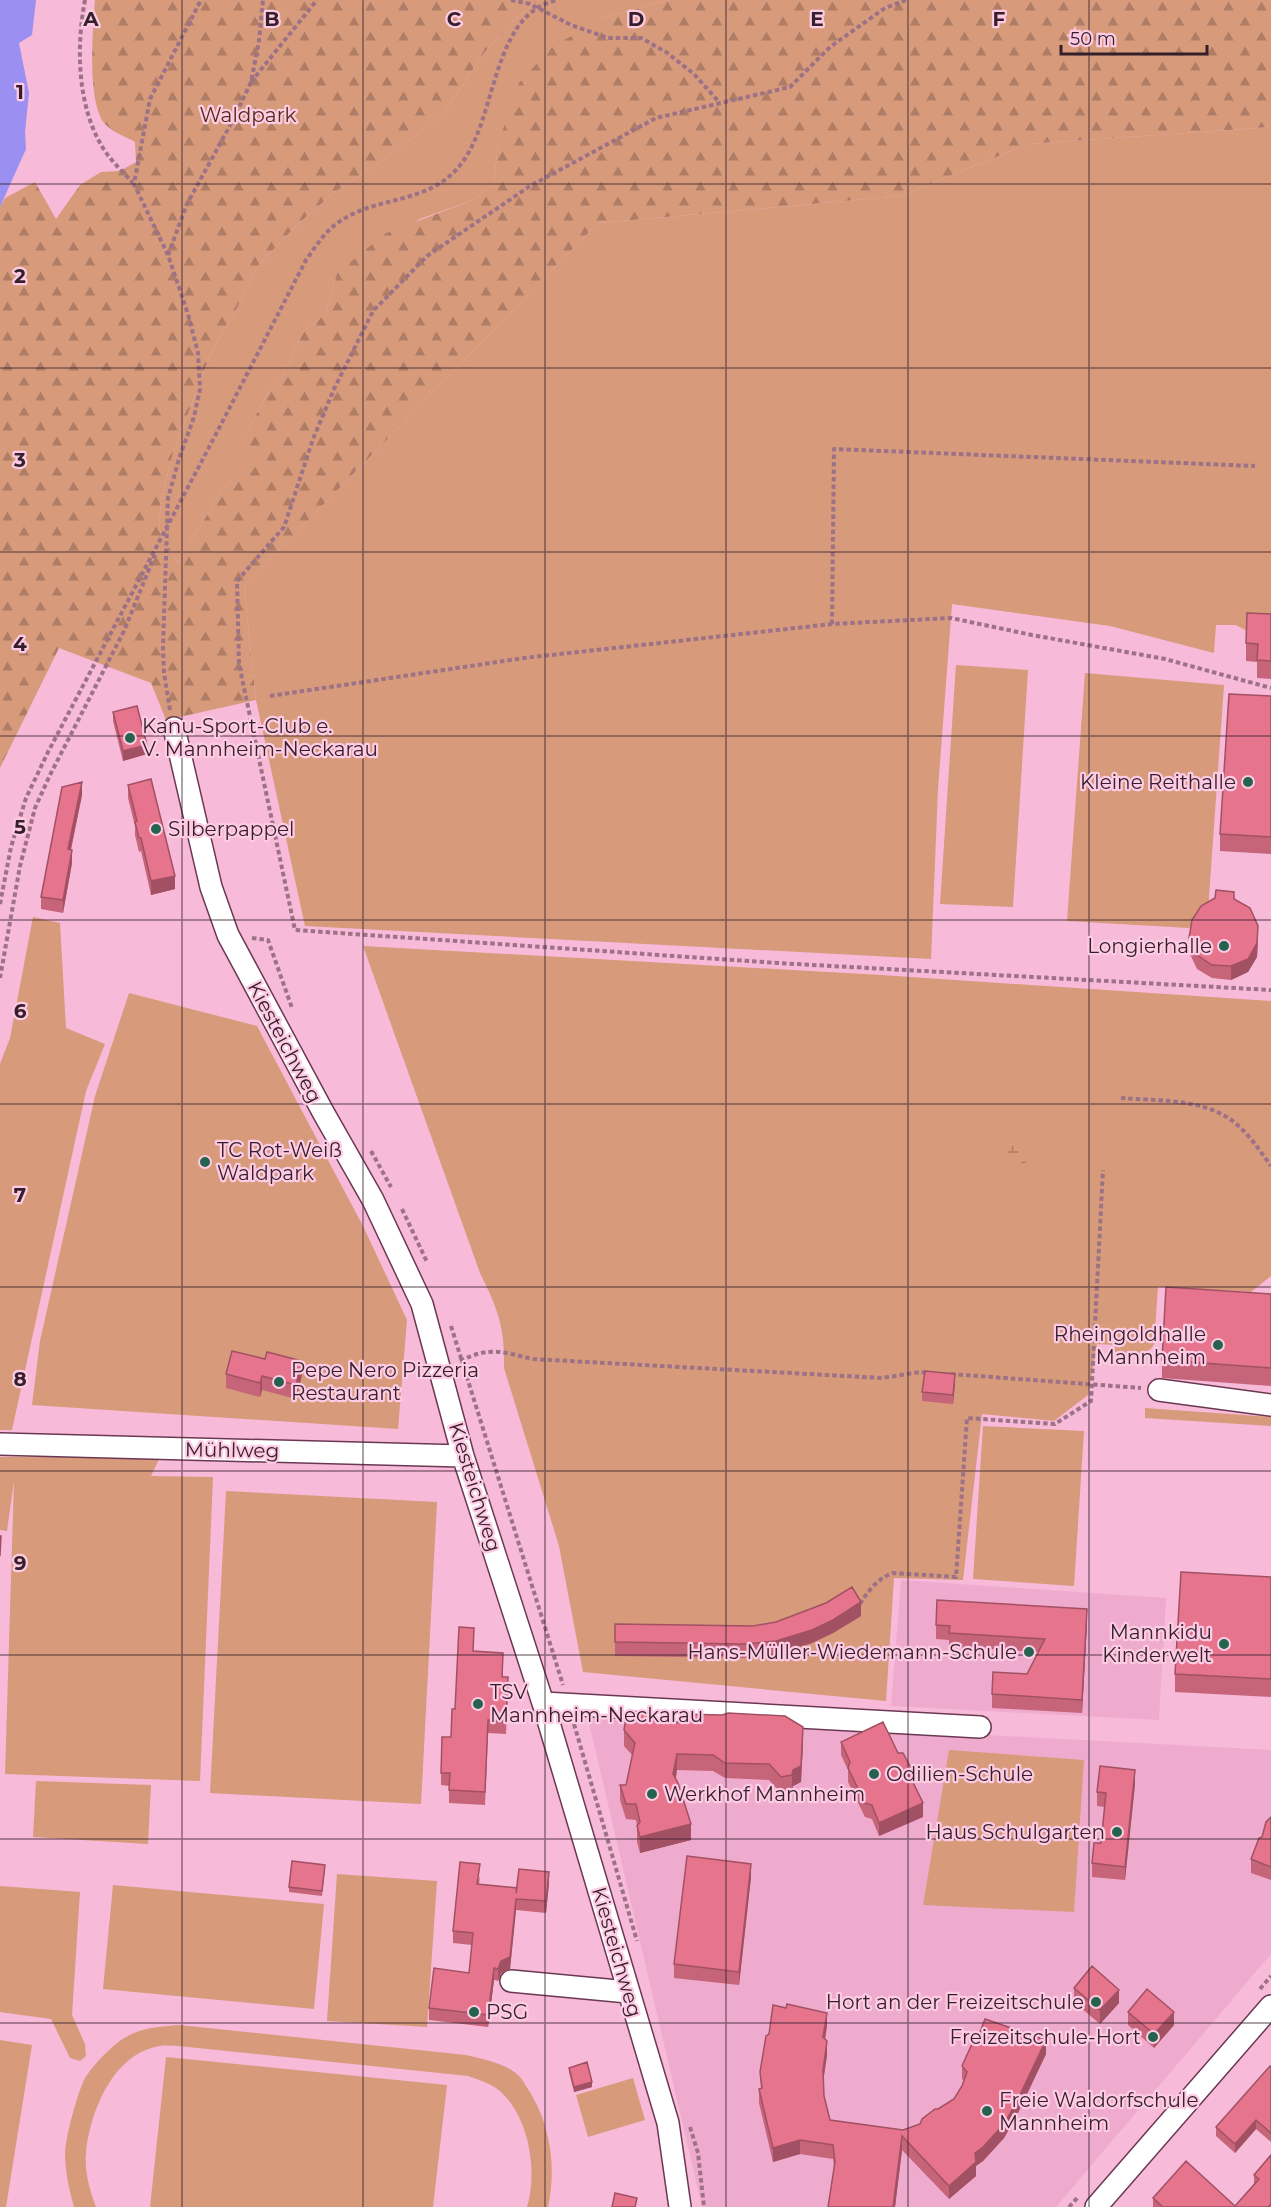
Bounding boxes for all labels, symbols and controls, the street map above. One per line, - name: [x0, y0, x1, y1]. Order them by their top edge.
- text: A: [82, 7, 99, 31]
- text: B: [264, 7, 280, 31]
- text: C: [447, 7, 462, 31]
- text: D: [628, 7, 644, 31]
- text: E: [810, 7, 824, 31]
- text: F: [993, 7, 1006, 31]
- scale bar: [1061, 18, 1206, 56]
- text: 50 m: [1070, 28, 1116, 50]
- text: 1: [16, 80, 24, 104]
- park label: Waldpark: [200, 103, 297, 127]
- text: 2: [14, 264, 26, 288]
- text: 3: [13, 448, 26, 472]
- text: 4: [13, 632, 27, 656]
- place label: Kanu-Sport-Club e. V. Mannheim-Neckarau: [142, 714, 378, 761]
- marker: Kanu-Sport-Club e. V. Mannheim-Neckarau: [123, 731, 137, 745]
- place label: Kleine Reithalle: [1080, 770, 1236, 794]
- marker: Kleine Reithalle: [1241, 775, 1255, 789]
- text: 5: [14, 815, 26, 839]
- place label: Silberpappel: [168, 817, 294, 841]
- marker: Silberpappel: [149, 822, 163, 836]
- place label: Longierhalle: [1087, 934, 1212, 958]
- marker: Longierhalle: [1217, 939, 1231, 953]
- street label: Kiesteichweg: [243, 977, 327, 1107]
- text: 6: [14, 999, 27, 1023]
- place label: TC Rot-Weiß Waldpark: [217, 1138, 342, 1185]
- marker: TC Rot-Weiß Waldpark: [198, 1155, 212, 1169]
- text: 7: [14, 1183, 26, 1207]
- place label: Rheingoldhalle Mannheim: [1054, 1322, 1206, 1369]
- marker: Rheingoldhalle Mannheim: [1211, 1338, 1225, 1352]
- place label: Pepe Nero Pizzeria Restaurant: [291, 1358, 479, 1405]
- text: 8: [13, 1367, 27, 1391]
- marker: Pepe Nero Pizzeria Restaurant: [272, 1375, 286, 1389]
- street label: Kiesteichweg: [444, 1419, 506, 1555]
- street label: Mühlweg: [185, 1437, 279, 1463]
- text: 9: [14, 1551, 26, 1575]
- place label: Mannkidu Kinderwelt: [1102, 1620, 1212, 1667]
- marker: Mannkidu Kinderwelt: [1217, 1637, 1231, 1651]
- place label: Hans-Müller-Wiedemann-Schule: [688, 1640, 1017, 1664]
- marker: Hans-Müller-Wiedemann-Schule: [1022, 1645, 1036, 1659]
- place label: TSV Mannheim-Neckarau: [490, 1680, 703, 1727]
- marker: TSV Mannheim-Neckarau: [471, 1697, 485, 1711]
- place label: Odilien-Schule: [886, 1762, 1033, 1786]
- marker: Odilien-Schule: [867, 1767, 881, 1781]
- place label: Werkhof Mannheim: [664, 1782, 865, 1806]
- marker: Werkhof Mannheim: [645, 1787, 659, 1801]
- place label: Haus Schulgarten: [926, 1820, 1105, 1844]
- marker: Haus Schulgarten: [1110, 1825, 1124, 1839]
- street label: Kiesteichweg: [587, 1884, 647, 2020]
- place label: Hort an der Freizeitschule: [826, 1990, 1084, 2014]
- marker: Hort an der Freizeitschule: [1089, 1995, 1103, 2009]
- place label: PSG: [486, 2000, 528, 2024]
- marker: PSG: [467, 2005, 481, 2019]
- place label: Freizeitschule-Hort: [949, 2025, 1141, 2049]
- marker: Freizeitschule-Hort: [1146, 2030, 1160, 2044]
- place label: Freie Waldorfschule Mannheim: [999, 2088, 1199, 2135]
- marker: Freie Waldorfschule Mannheim: [980, 2104, 994, 2118]

